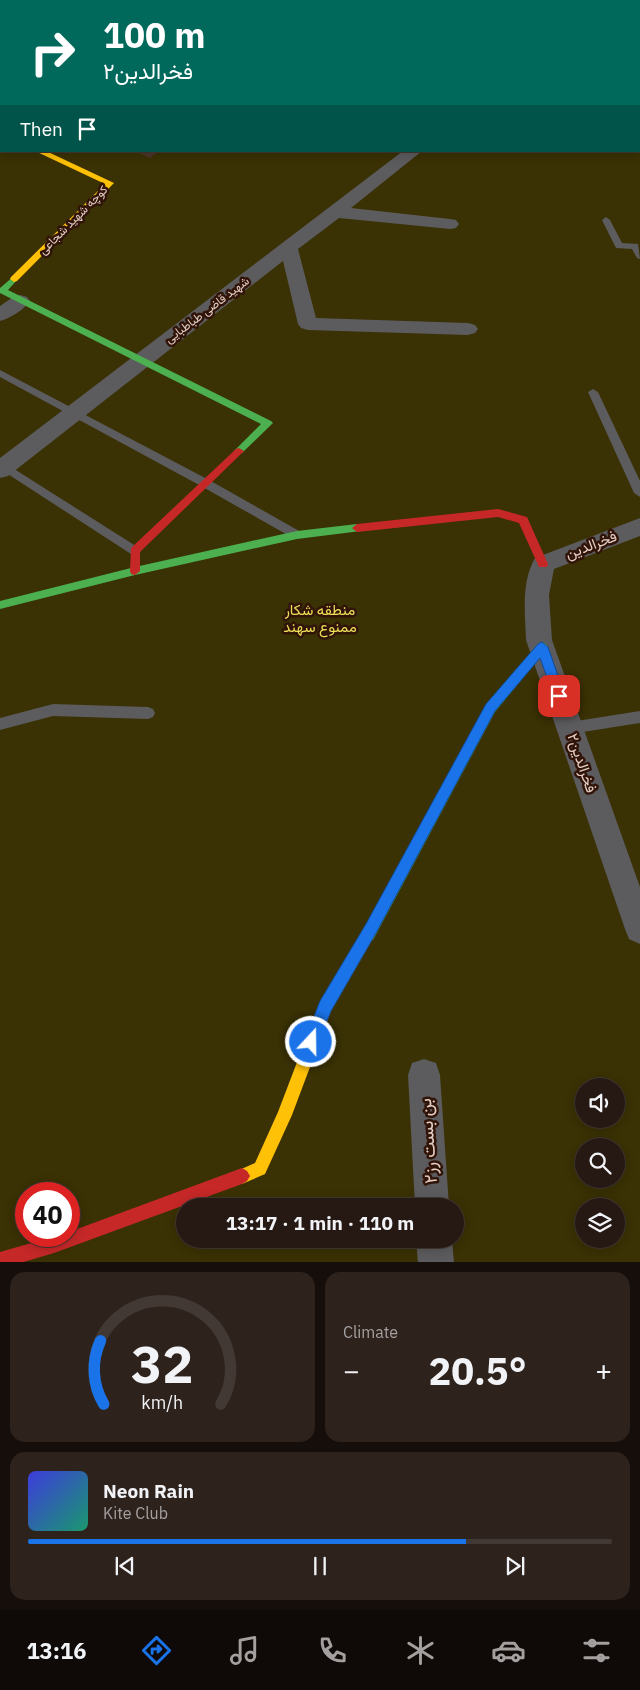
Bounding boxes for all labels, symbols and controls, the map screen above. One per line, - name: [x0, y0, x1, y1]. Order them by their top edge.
- text: 100 m: [103, 12, 206, 58]
- icon: right: [20, 20, 85, 85]
- text: فخرالدین۲: [103, 56, 193, 85]
- icon: arrive: [73, 115, 101, 143]
- text: Then: [20, 117, 63, 141]
- street label: کوچه شهید شجاعی: [35, 182, 111, 258]
- street label: شهید قاضی طباطبایی: [162, 273, 252, 347]
- street label: فخرالدین: [562, 526, 620, 564]
- park label: منطقه شکار ممنوع سهند: [283, 600, 357, 638]
- pin: [538, 675, 580, 717]
- icon: arrive: [545, 682, 573, 710]
- street label: فخرالدین۲: [563, 731, 602, 795]
- position arrow: [284, 1015, 336, 1067]
- map controls: [575, 1078, 625, 1248]
- button: sound: [575, 1078, 625, 1128]
- street label: بن بست رز۲: [413, 1098, 442, 1184]
- button: search: [575, 1138, 625, 1188]
- speed limit sign: 40: [15, 1182, 80, 1247]
- button: layers: [575, 1198, 625, 1248]
- text: 13:17 · 1 min · 110 m: [226, 1211, 414, 1235]
- text: Climate: [343, 1322, 398, 1342]
- text: 32: [131, 1330, 194, 1397]
- text: 20.5°: [428, 1346, 527, 1395]
- text: −: [343, 1352, 360, 1389]
- text: +: [595, 1352, 612, 1389]
- text: km/h: [142, 1391, 184, 1414]
- text: Neon Rain: [103, 1479, 194, 1503]
- text: Kite Club: [103, 1503, 168, 1523]
- icon: previous: [111, 1552, 139, 1580]
- icon: pause: [306, 1552, 334, 1580]
- icon: next: [501, 1552, 529, 1580]
- icon: directions: [139, 1633, 174, 1668]
- icon: music: [227, 1633, 262, 1668]
- icon: phone: [315, 1633, 350, 1668]
- icon: climate: [403, 1633, 438, 1668]
- icon: car: [491, 1633, 526, 1668]
- icon: filters: [579, 1633, 614, 1668]
- text: 13:16: [26, 1636, 86, 1665]

